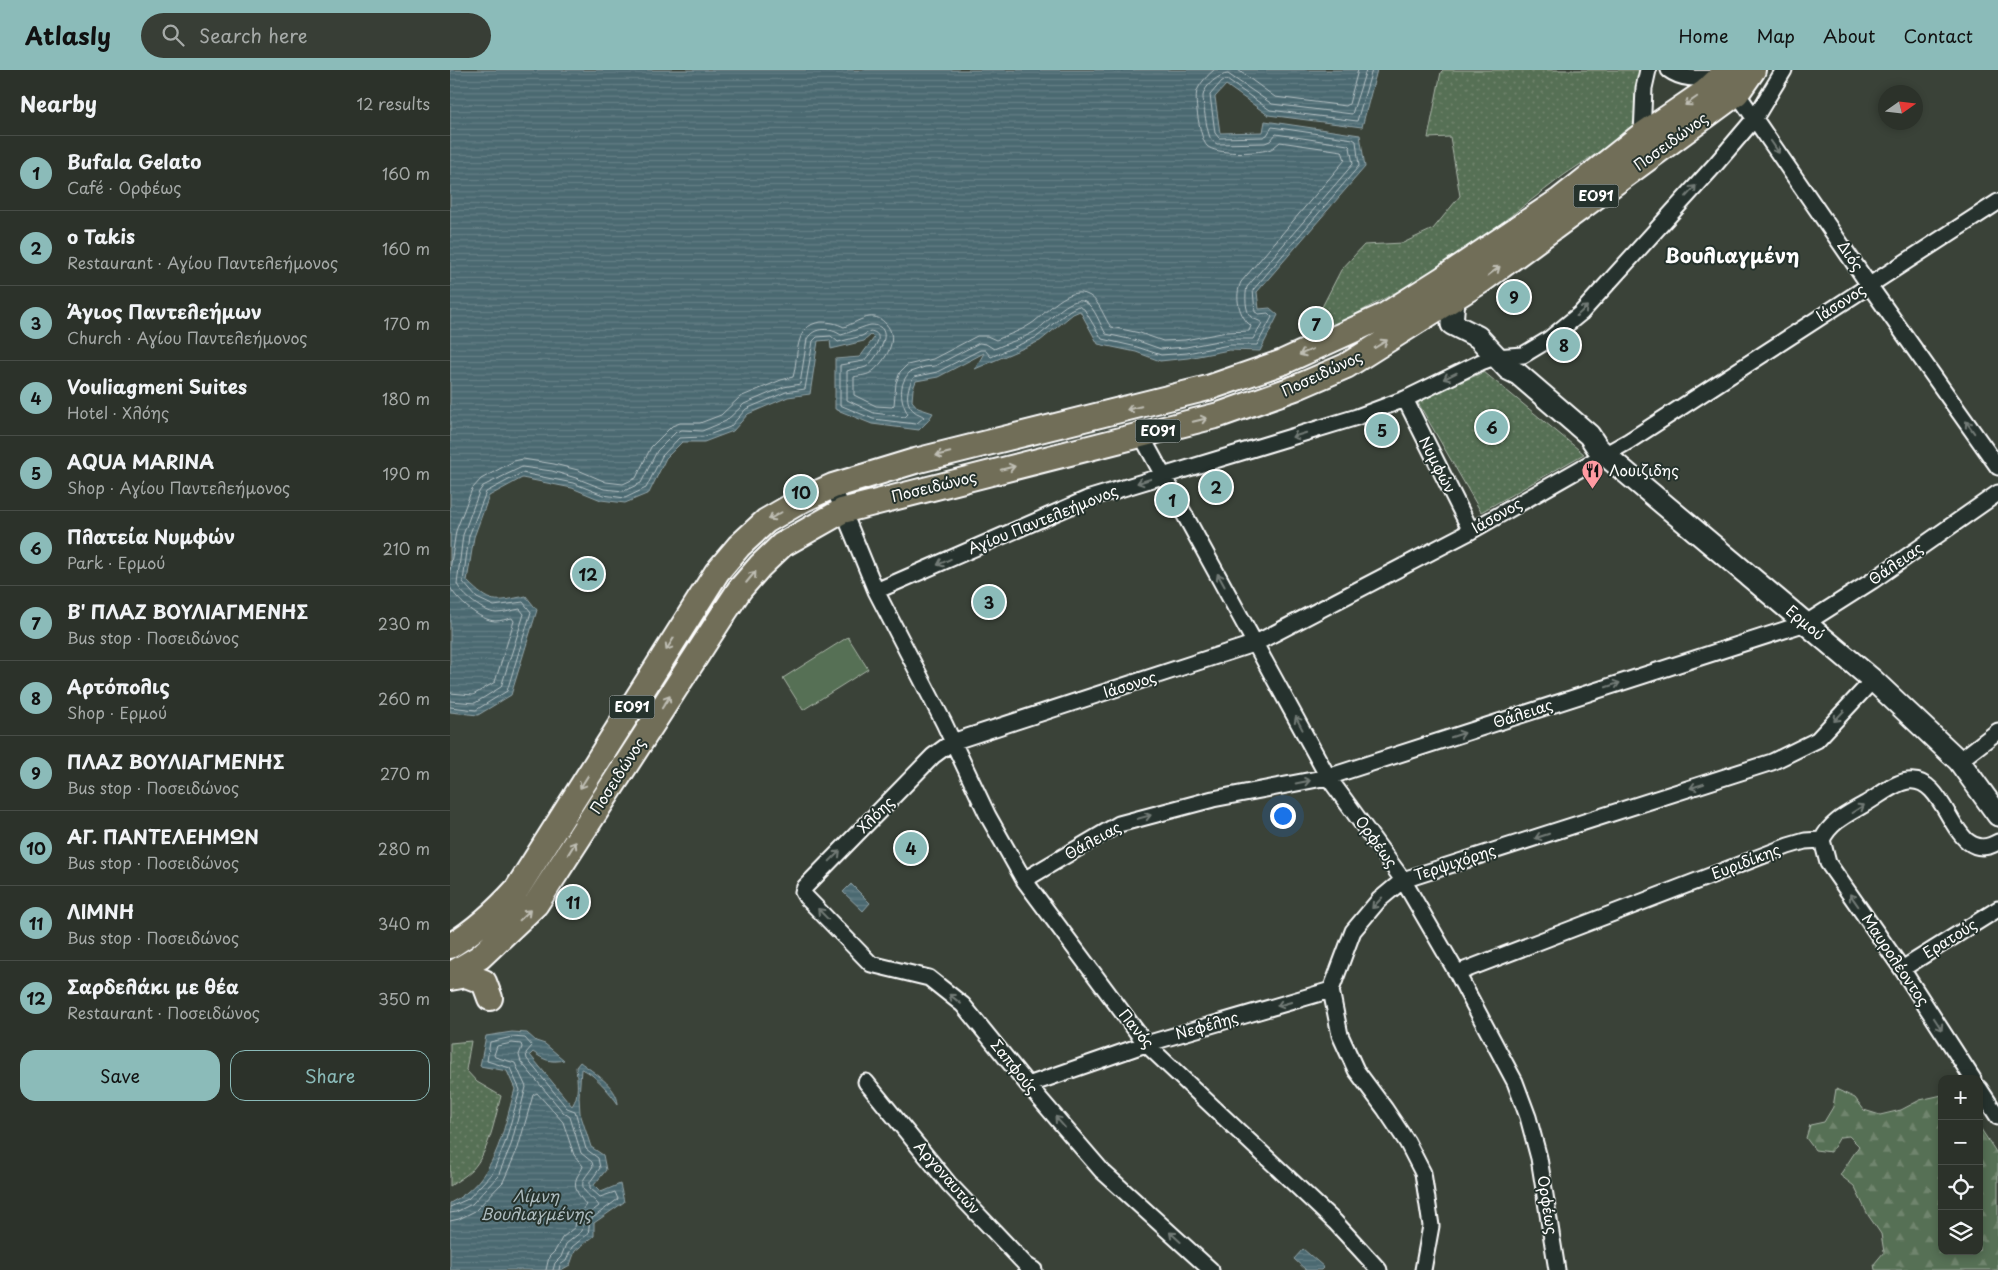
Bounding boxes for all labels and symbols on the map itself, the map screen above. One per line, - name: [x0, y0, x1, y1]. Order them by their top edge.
- north arrow: [1878, 85, 1923, 130]
- one-way arrow: [1684, 96, 1698, 106]
- street label: Ποσειδώνος: [1628, 106, 1712, 176]
- one-way arrow: [1770, 140, 1780, 154]
- road number: ΕΟ91: [1574, 184, 1618, 208]
- one-way arrow: [1685, 185, 1697, 198]
- street label: Διός: [1833, 235, 1870, 275]
- district label: Βουλιαγμένη: [1665, 240, 1799, 270]
- one-way arrow: [1487, 266, 1501, 276]
- street label: Ιάσονος: [1811, 277, 1870, 326]
- pin: 9: [1498, 278, 1530, 316]
- pin: 7: [1300, 305, 1332, 343]
- one-way arrow: [1575, 305, 1588, 317]
- pin: 8: [1548, 326, 1580, 364]
- one-way arrow: [1373, 339, 1387, 349]
- street label: Ποσειδώνος: [1277, 344, 1366, 401]
- one-way arrow: [1299, 348, 1314, 358]
- one-way arrow: [1443, 371, 1458, 381]
- one-way arrow: [1127, 403, 1143, 413]
- pin: 6: [1476, 408, 1508, 446]
- pin: 5: [1366, 411, 1398, 449]
- one-way arrow: [1191, 415, 1207, 424]
- road number: ΕΟ91: [1136, 420, 1180, 442]
- one-way arrow: [1965, 421, 1975, 435]
- one-way arrow: [1292, 431, 1308, 441]
- street label: Νυμφών: [1414, 432, 1463, 497]
- one-way arrow: [935, 450, 951, 459]
- place label: Λουιζιδης: [1609, 458, 1679, 481]
- restaurant icon: Λουιζιδης: [1581, 459, 1605, 490]
- one-way arrow: [1000, 463, 1016, 472]
- street label: Ποσειδώνος: [889, 464, 979, 507]
- pin: 2: [1200, 468, 1232, 506]
- pin: 10: [785, 473, 817, 511]
- one-way arrow: [1136, 477, 1152, 486]
- street label: Αγίου Παντελεήμονος: [964, 478, 1121, 559]
- pin: 1: [1156, 481, 1188, 519]
- street label: Ιάσονος: [1467, 491, 1526, 538]
- one-way arrow: [768, 512, 782, 522]
- street label: Θάλειας: [1863, 536, 1927, 590]
- pin: 12: [572, 555, 604, 593]
- one-way arrow: [937, 557, 952, 567]
- one-way arrow: [745, 571, 756, 584]
- one-way arrow: [1216, 574, 1226, 588]
- pin: 3: [973, 583, 1005, 621]
- street label: Ερμού: [1782, 599, 1830, 645]
- one-way arrow: [665, 637, 675, 651]
- street label: Ιάσονος: [1100, 664, 1159, 703]
- one-way arrow: [1604, 680, 1620, 690]
- street label: Θάλειας: [1490, 692, 1556, 733]
- road number: ΕΟ91: [610, 696, 654, 719]
- one-way arrow: [661, 696, 671, 710]
- one-way arrow: [1834, 709, 1845, 722]
- one-way arrow: [1294, 716, 1303, 731]
- one-way arrow: [1450, 730, 1466, 740]
- street label: Ποσειδώνος: [583, 732, 650, 818]
- one-way arrow: [579, 775, 589, 789]
- one-way arrow: [1294, 777, 1310, 786]
- one-way arrow: [1689, 782, 1705, 792]
- street label: Χλόης: [851, 790, 899, 838]
- your location: [1270, 803, 1296, 829]
- one-way arrow: [1850, 803, 1864, 813]
- street label: Ορφέως: [1351, 810, 1404, 872]
- one-way arrow: [1136, 812, 1152, 822]
- street label: Θάλειας: [1060, 815, 1125, 865]
- pin: 4: [895, 829, 927, 867]
- one-way arrow: [1534, 831, 1550, 841]
- street label: Τερψιχόρης: [1411, 837, 1499, 886]
- street label: Ευριδίκης: [1708, 837, 1783, 884]
- one-way arrow: [567, 841, 578, 855]
- one-way arrow: [829, 849, 841, 862]
- pin: 11: [557, 883, 589, 921]
- one-way arrow: [1849, 893, 1859, 907]
- one-way arrow: [1372, 896, 1383, 909]
- one-way arrow: [817, 908, 829, 920]
- street label: Μαυρολέοντος: [1857, 908, 1936, 1010]
- one-way arrow: [518, 909, 531, 921]
- street label: Ερατούς: [1918, 912, 1981, 963]
- one-way arrow: [949, 993, 962, 1004]
- one-way arrow: [1277, 1000, 1293, 1009]
- street label: Πανός: [1114, 1003, 1160, 1053]
- street label: Νεφέλης: [1172, 1005, 1241, 1045]
- one-way arrow: [1933, 1017, 1943, 1031]
- street label: Σαπφούς: [986, 1034, 1045, 1099]
- one-way arrow: [1054, 1116, 1066, 1129]
- street label: Αργοναυτών: [910, 1135, 987, 1219]
- street label: Ορφέως: [1532, 1174, 1565, 1236]
- water label: Λίμνη Βουλιαγμένης: [480, 1183, 594, 1225]
- one-way arrow: [1168, 1231, 1181, 1243]

